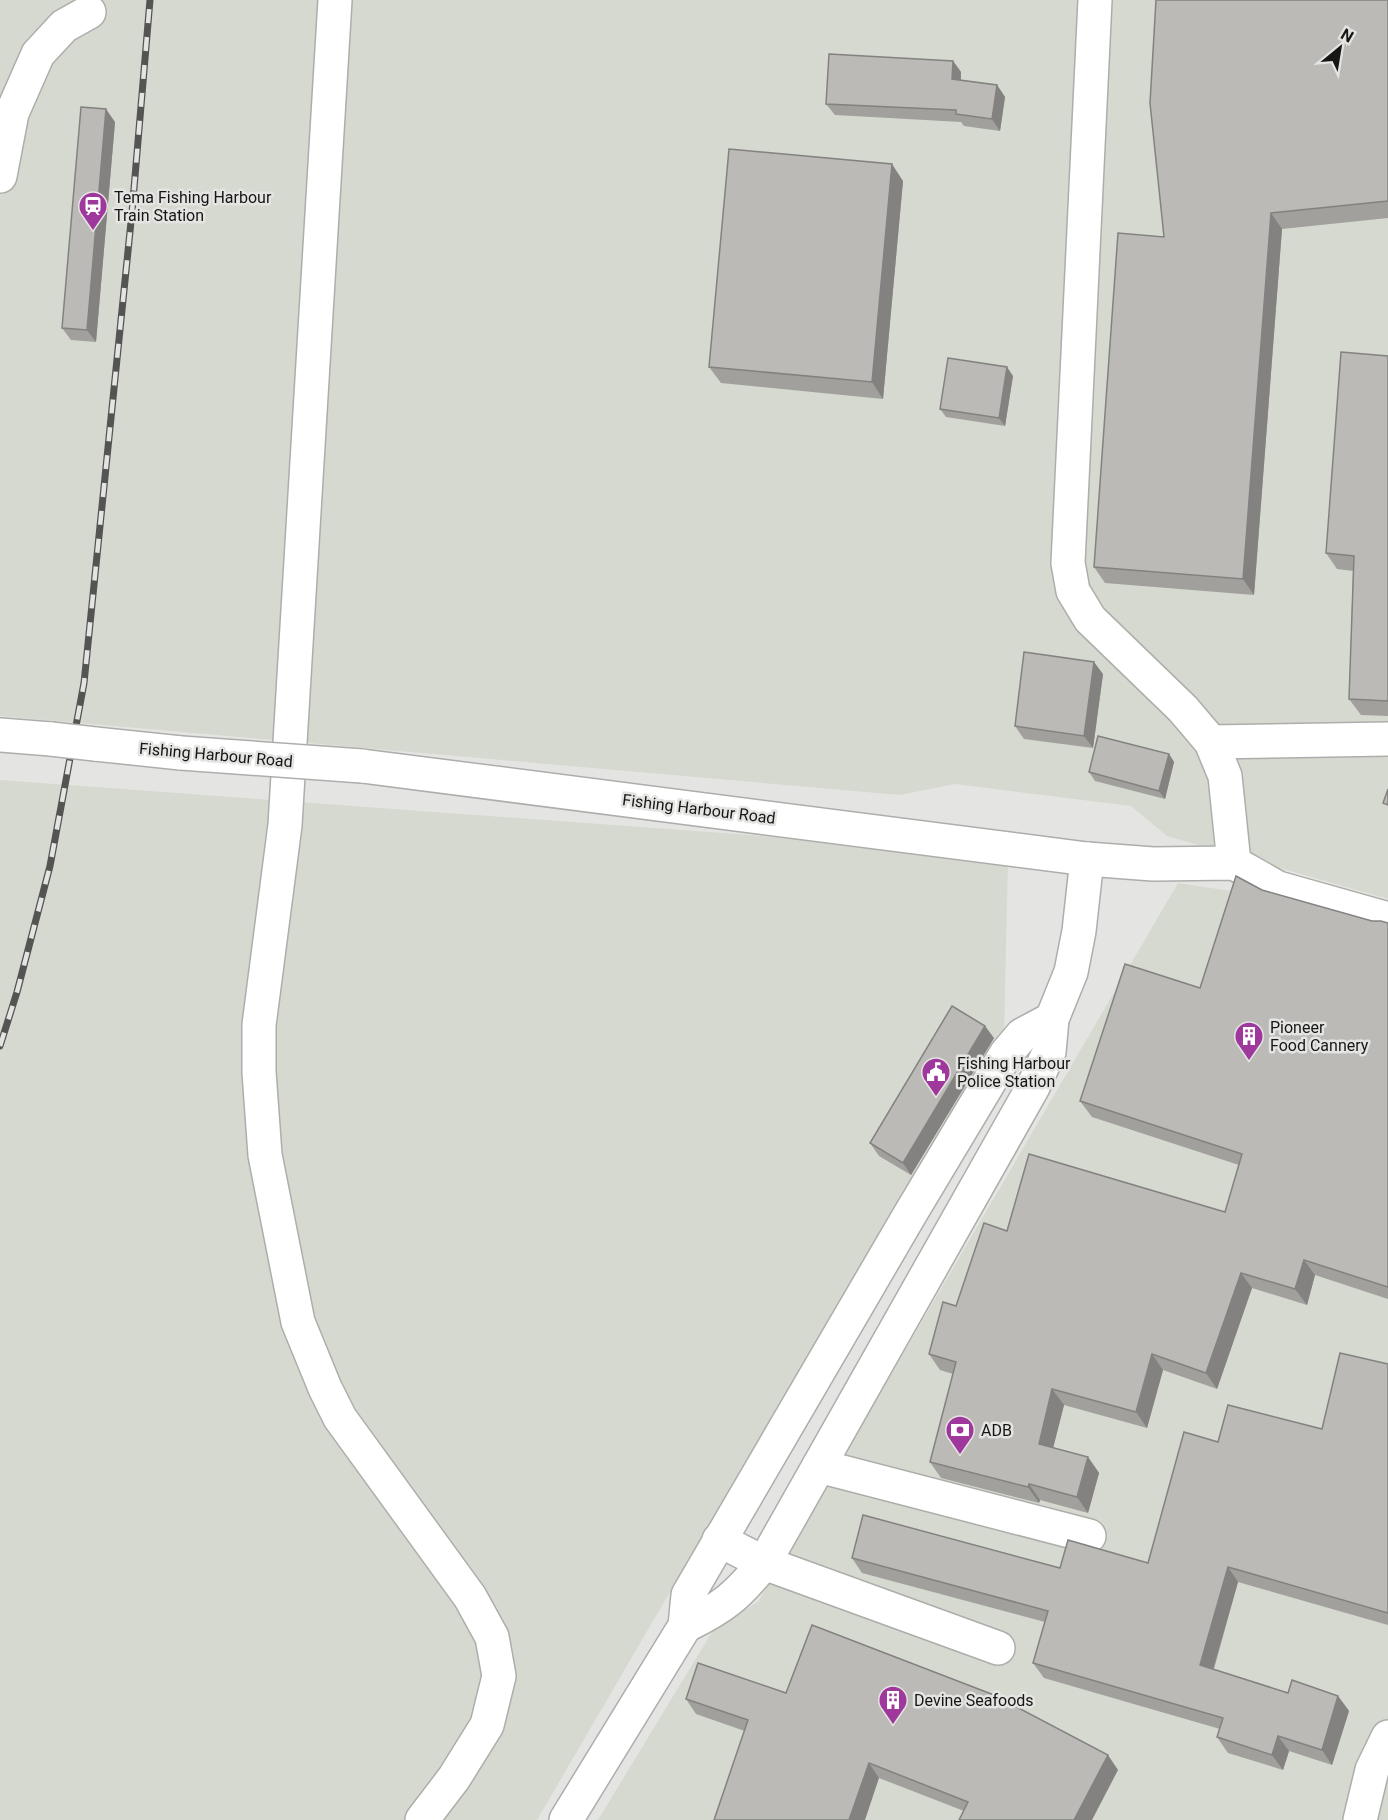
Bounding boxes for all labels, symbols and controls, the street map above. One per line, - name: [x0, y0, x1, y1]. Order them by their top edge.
- north arrow: [1310, 18, 1370, 78]
- text: N: [1338, 24, 1357, 46]
- place label: Tema Fishing Harbour Train Station: [114, 188, 272, 225]
- station icon: Tema Fishing Harbour Train Station: [77, 190, 109, 232]
- street label: Fishing Harbour Road: [138, 739, 294, 771]
- street label: Fishing Harbour Road: [621, 790, 777, 828]
- place label: Pioneer Food Cannery: [1270, 1018, 1369, 1055]
- building icon: Pioneer Food Cannery: [1233, 1020, 1265, 1062]
- place label: Fishing Harbour Police Station: [957, 1054, 1071, 1091]
- public building icon: Fishing Harbour Police Station: [920, 1056, 952, 1098]
- bank icon: ADB: [944, 1414, 976, 1456]
- place label: ADB: [981, 1421, 1012, 1440]
- building icon: Devine Seafoods: [877, 1684, 909, 1726]
- place label: Devine Seafoods: [914, 1691, 1034, 1710]

